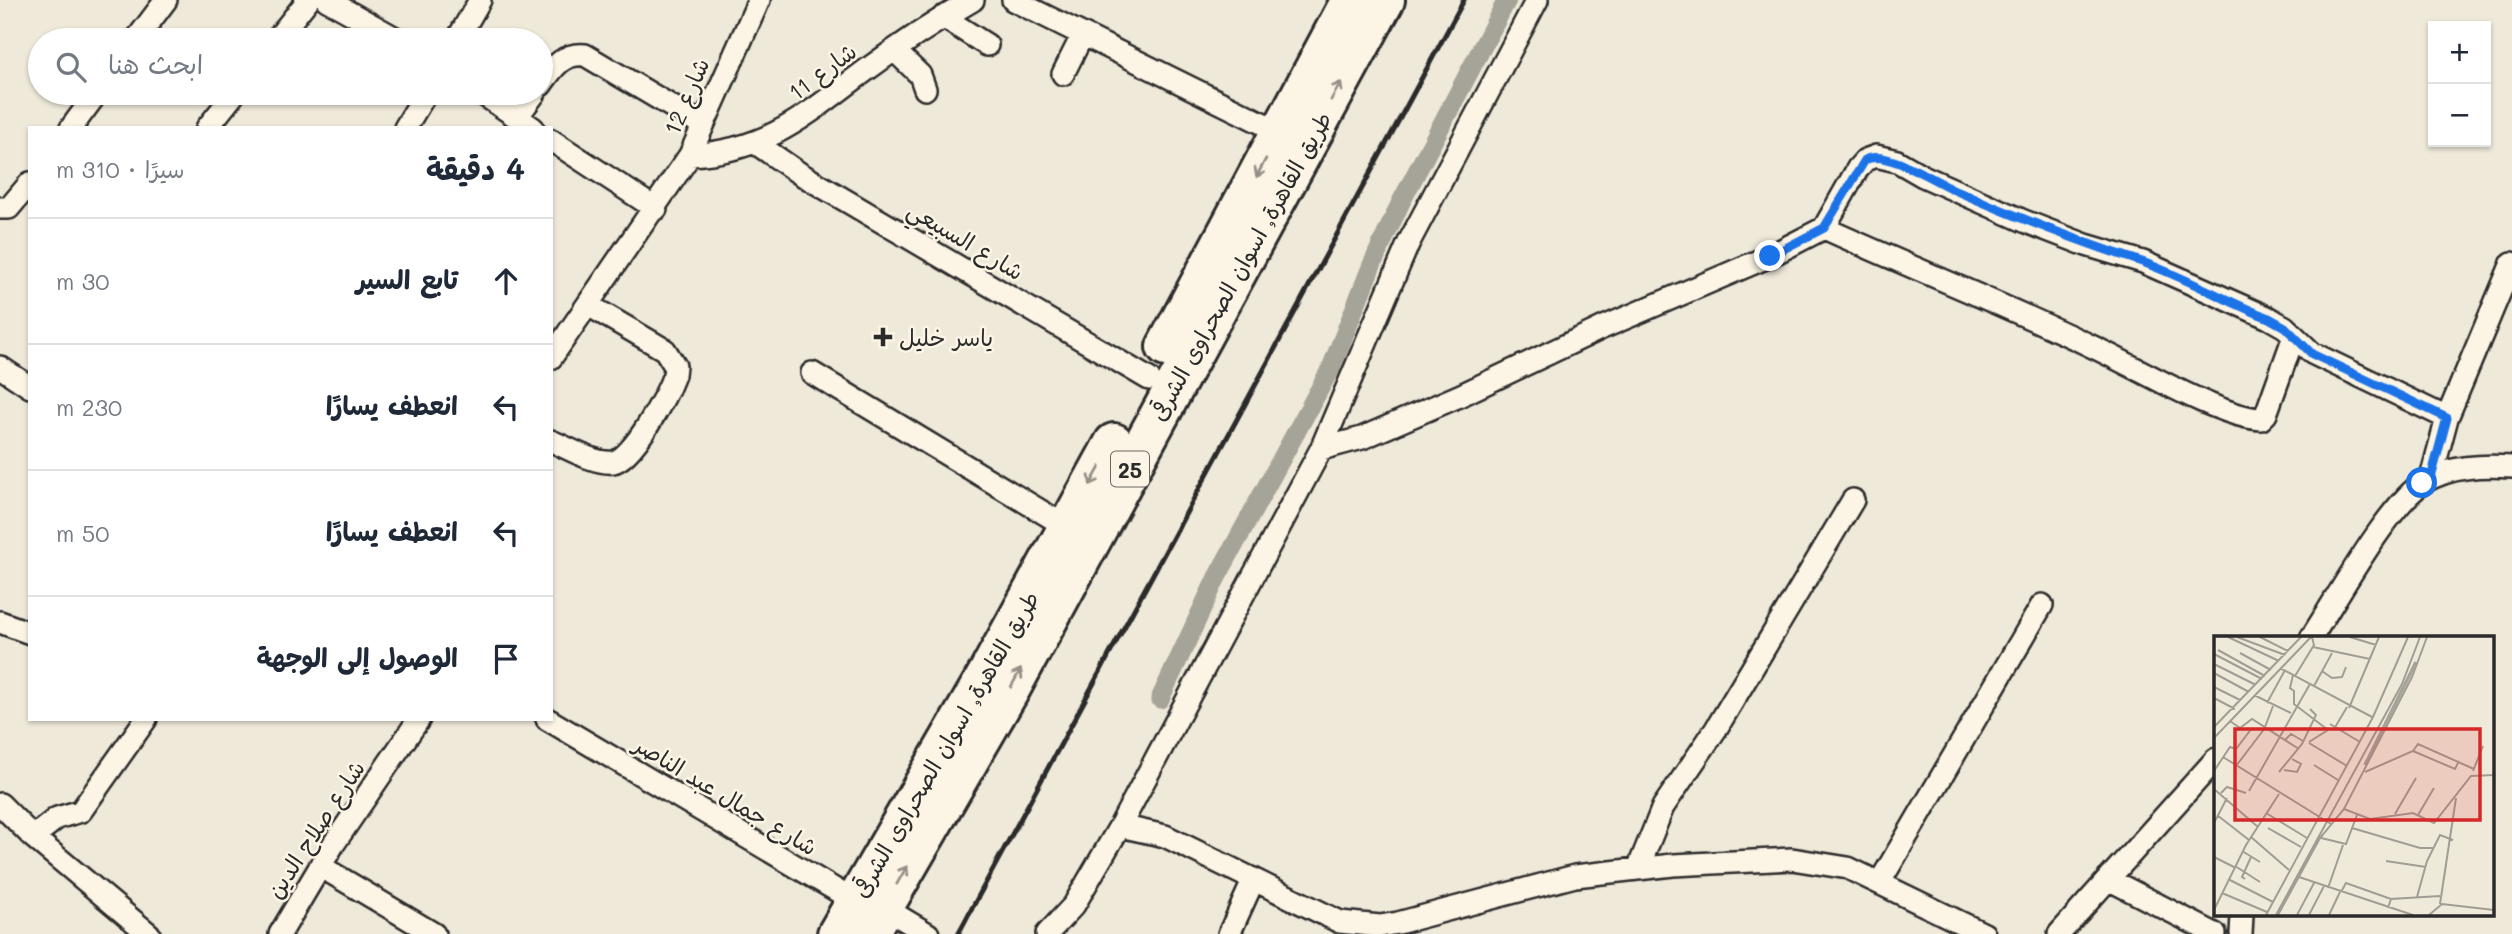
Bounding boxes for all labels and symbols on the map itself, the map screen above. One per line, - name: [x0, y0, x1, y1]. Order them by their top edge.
- street label: شارع 11: [782, 36, 863, 108]
- street label: شارع 12: [657, 53, 717, 140]
- one-way arrow: [1329, 81, 1343, 101]
- street label: طريق القاهرة, اسوان الصحراوى الشرقى: [1142, 106, 1338, 426]
- one-way arrow: [1254, 157, 1267, 178]
- street label: شارع السبيعي: [899, 194, 1030, 292]
- route end: [1754, 240, 1785, 271]
- place label: ياسر خليل: [899, 322, 993, 352]
- marker: ياسر خليل: [873, 327, 893, 347]
- road number: 25: [1111, 452, 1149, 486]
- one-way arrow: [1088, 466, 1102, 486]
- route start: [2406, 467, 2437, 498]
- street label: طريق القاهرة, اسوان الصحراوى الشرقى: [845, 585, 1045, 903]
- inset map: [2214, 636, 2494, 916]
- one-way arrow: [1010, 668, 1023, 689]
- street label: شارع جمال عبد الناصر: [626, 727, 823, 863]
- street label: شارع صلاح الدين: [259, 754, 373, 905]
- one-way arrow: [895, 865, 909, 885]

